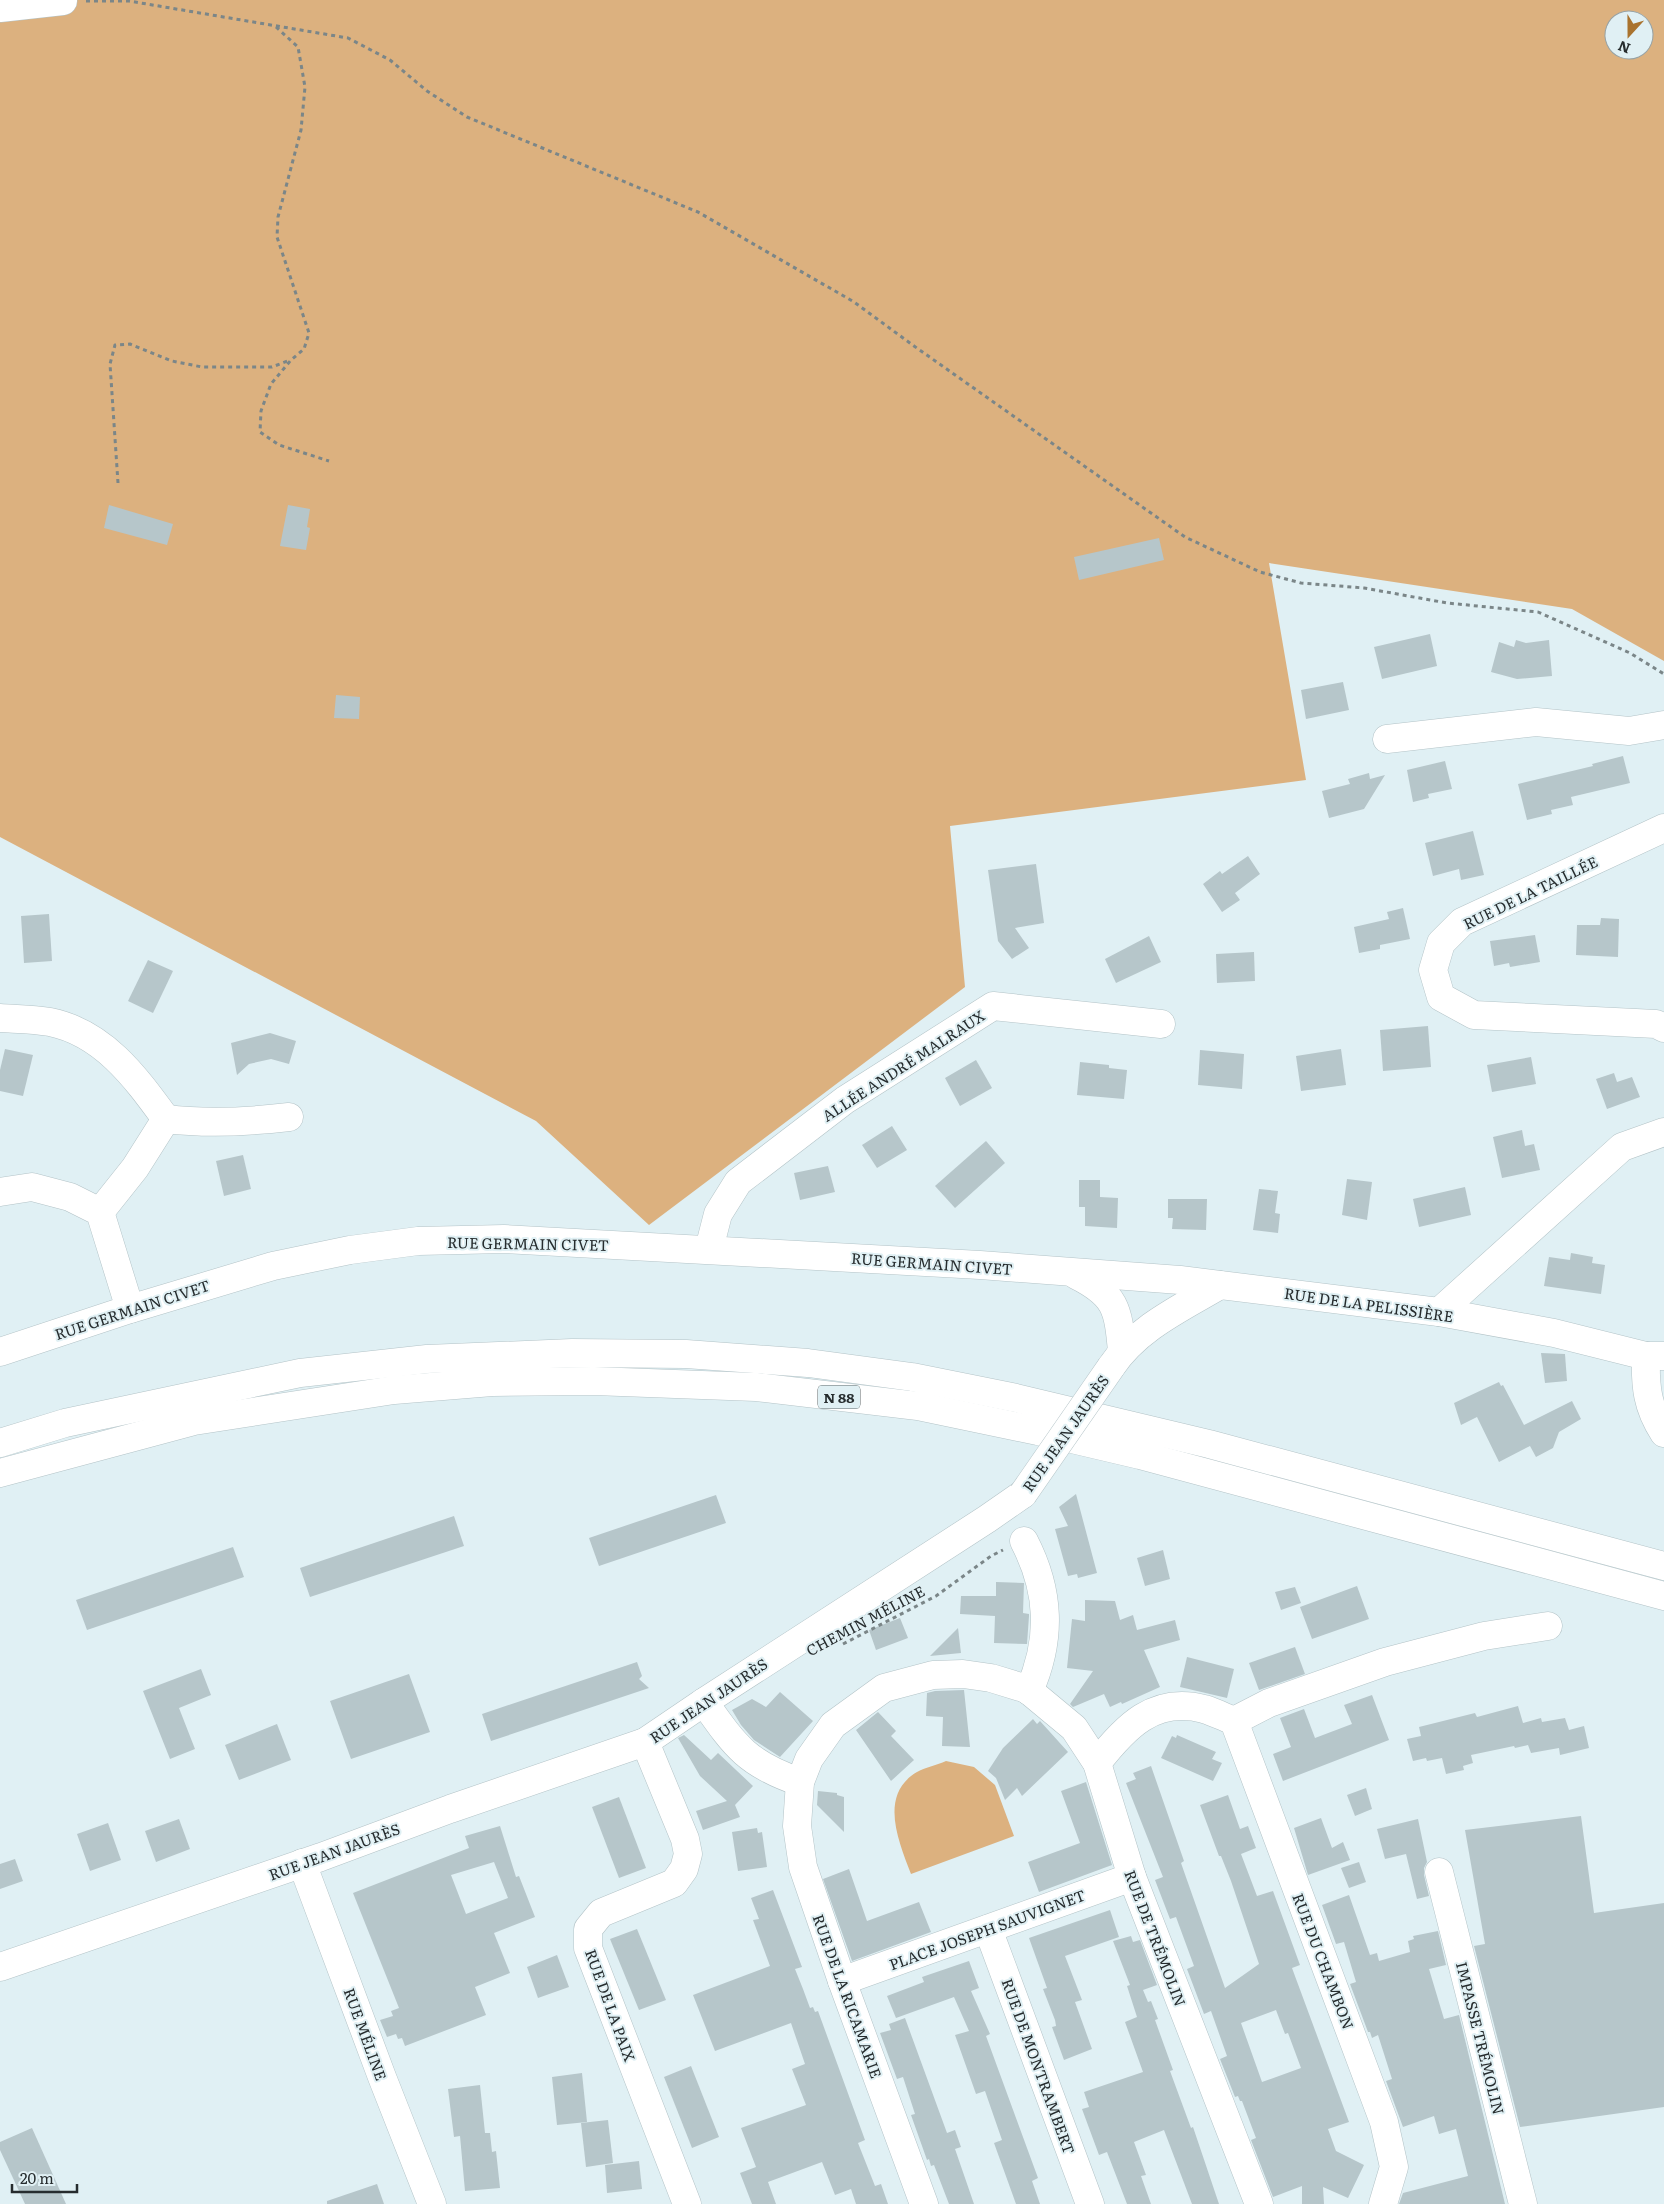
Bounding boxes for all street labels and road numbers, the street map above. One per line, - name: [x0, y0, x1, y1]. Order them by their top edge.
- street label: RUE DE LA TAILLÉE: [1459, 849, 1601, 935]
- street label: ALLÉE ANDRÉ MALRAUX: [817, 1003, 989, 1126]
- street label: RUE GERMAIN CIVET: [447, 1230, 609, 1256]
- street label: RUE GERMAIN CIVET: [850, 1246, 1014, 1280]
- street label: RUE GERMAIN CIVET: [51, 1273, 213, 1345]
- street label: RUE DE LA PELISSIÈRE: [1283, 1281, 1455, 1327]
- street label: RUE JEAN JAURÈS: [1016, 1370, 1114, 1496]
- road number: N 88: [818, 1385, 860, 1408]
- street label: CHEMIN MÉLINE: [801, 1579, 929, 1661]
- street label: RUE JEAN JAURÈS: [644, 1652, 772, 1748]
- street label: RUE JEAN JAURÈS: [265, 1817, 403, 1885]
- street label: RUE DE TRÉMOLIN: [1119, 1866, 1193, 2010]
- street label: PLACE JOSEPH SAUVIGNET: [886, 1883, 1088, 1975]
- street label: RUE DU CHAMBON: [1287, 1890, 1361, 2032]
- street label: RUE DE LA RICAMARIE: [808, 1911, 888, 2081]
- street label: RUE DE LA PAIX: [580, 1946, 642, 2065]
- street label: IMPASSE TRÉMOLIN: [1451, 1959, 1511, 2117]
- street label: RUE DE MONTRAMBERT: [996, 1975, 1082, 2157]
- street label: RUE MÉLINE: [339, 1984, 393, 2084]

